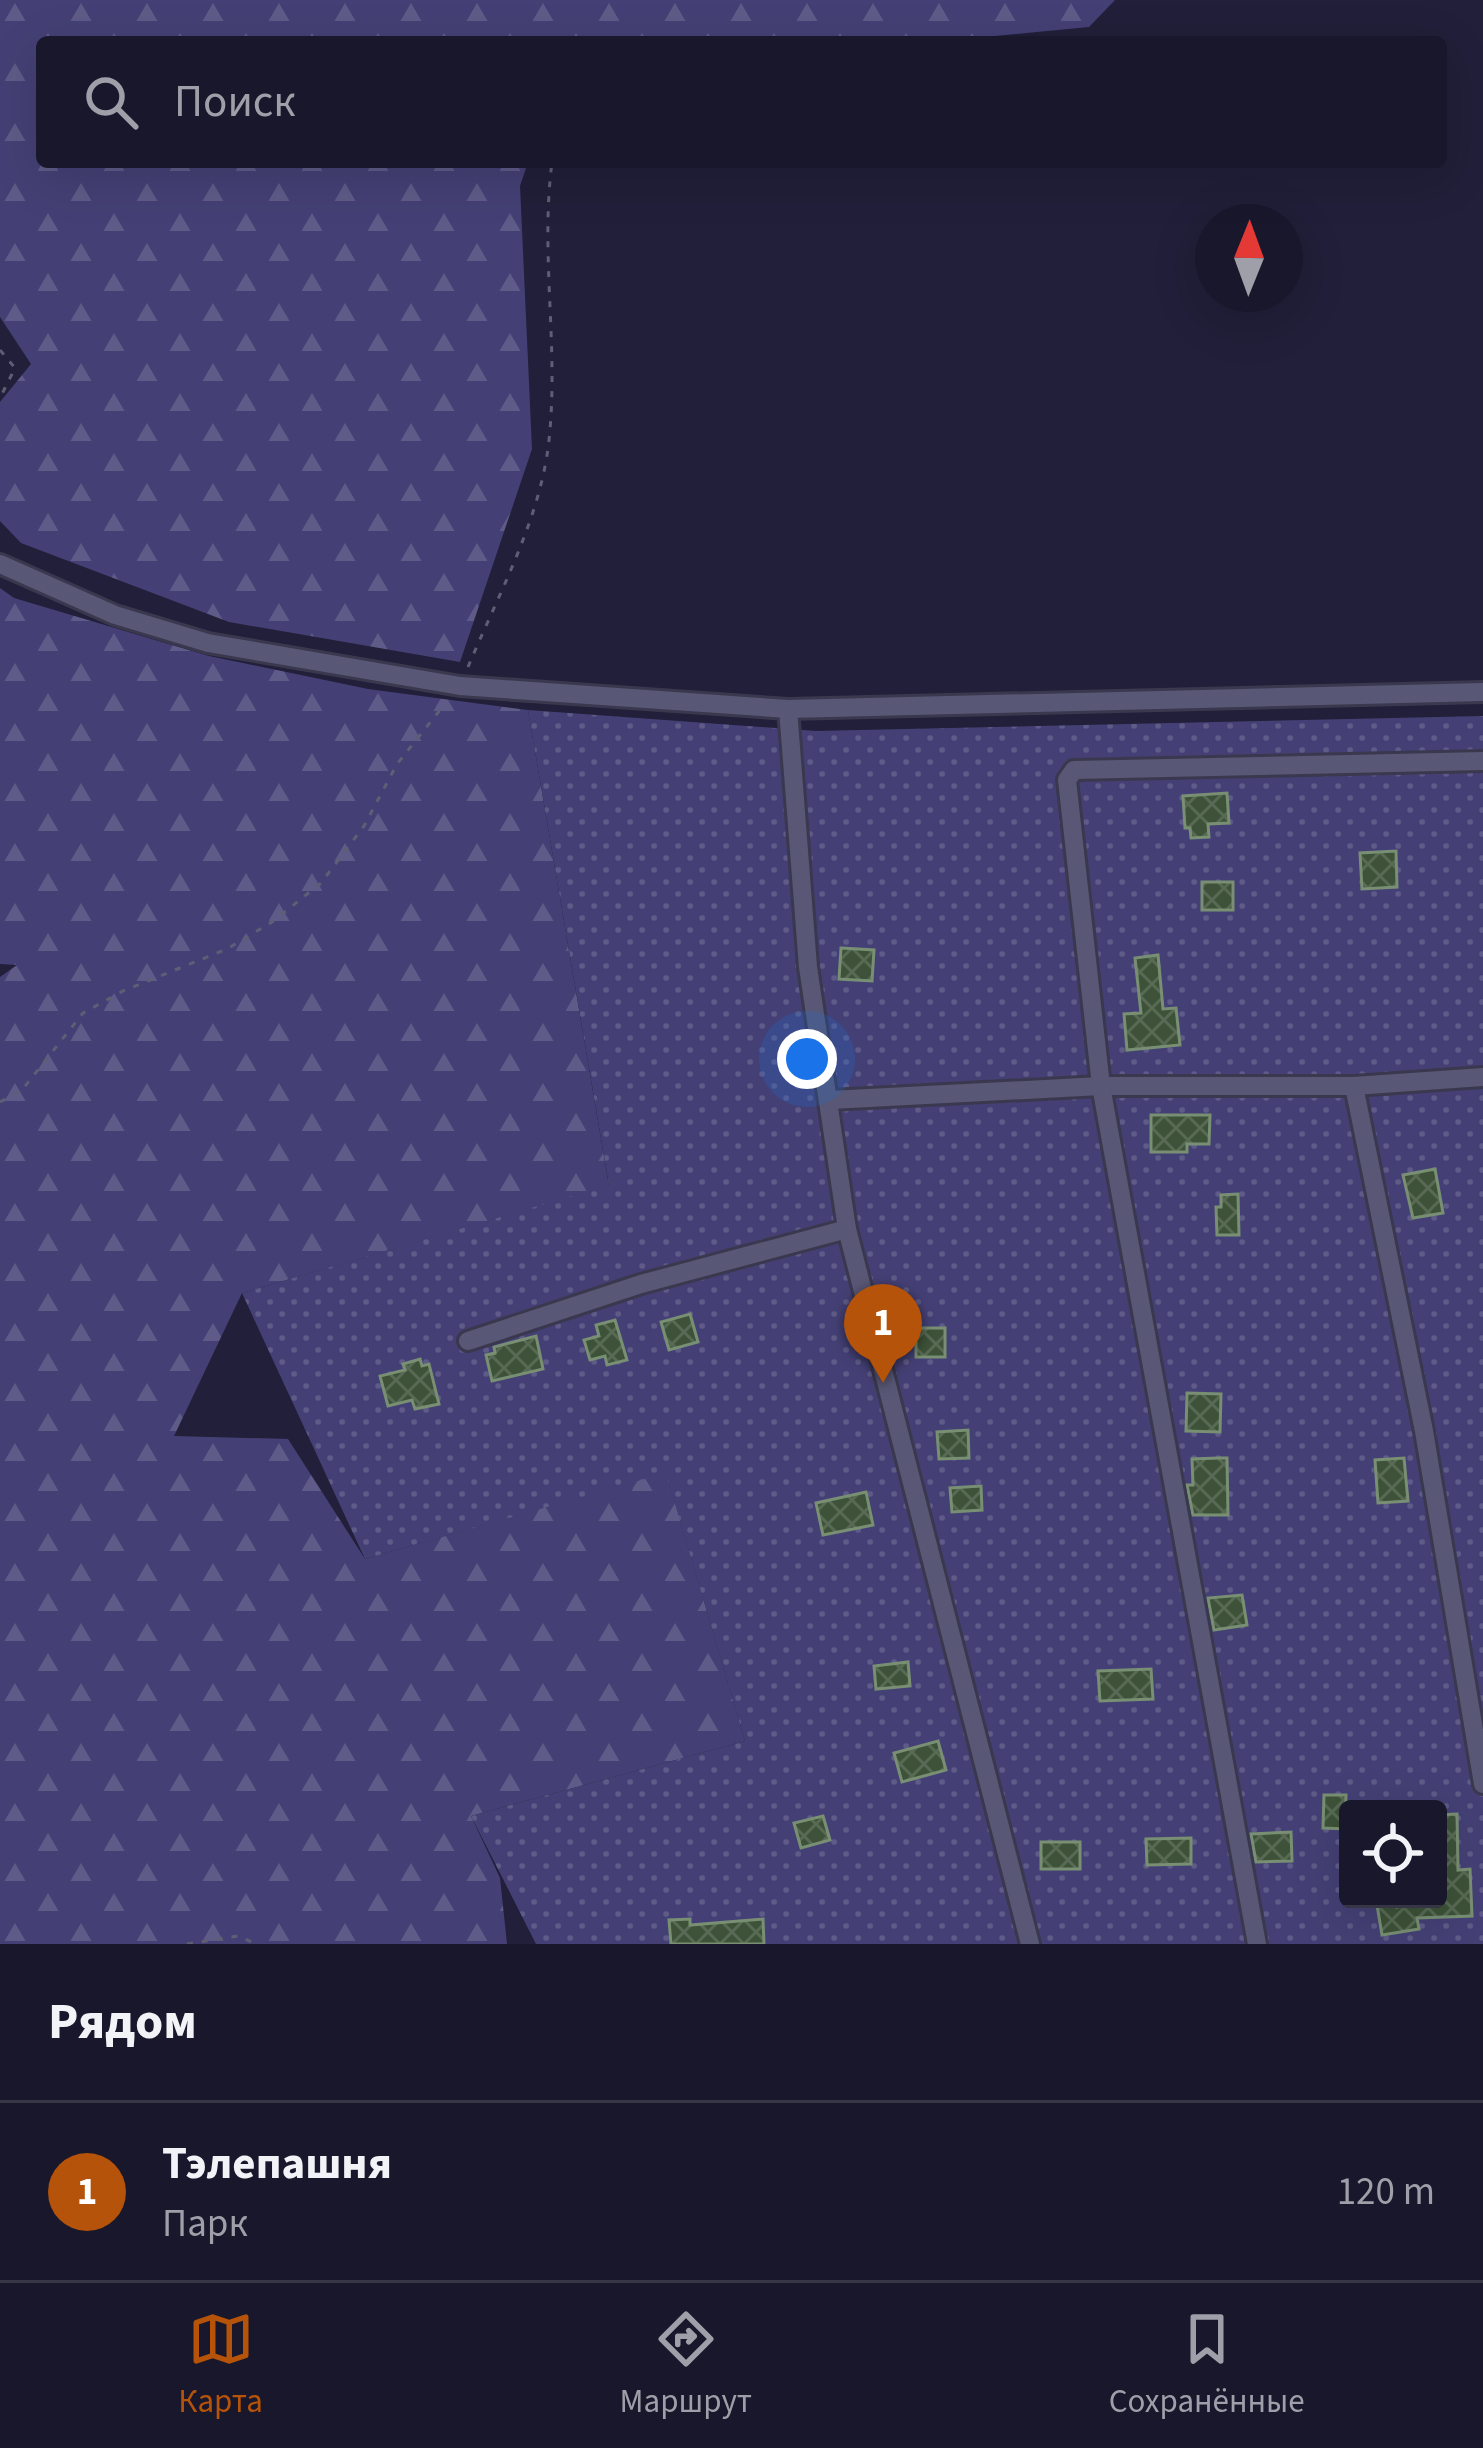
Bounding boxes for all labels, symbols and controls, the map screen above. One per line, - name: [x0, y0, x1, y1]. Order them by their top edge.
- search box: [36, 36, 1447, 168]
- icon: search: [78, 69, 144, 135]
- text: Поиск: [174, 70, 296, 134]
- north arrow: [1195, 204, 1303, 312]
- your location: [777, 1029, 837, 1089]
- pin: 1: [844, 1284, 922, 1383]
- map controls: [1339, 1800, 1447, 1908]
- button: locate: [1339, 1800, 1447, 1908]
- text: Рядом: [48, 1986, 197, 2058]
- text: Тэлепашня: [162, 2132, 392, 2196]
- text: 1: [77, 2164, 97, 2220]
- text: 120 m: [1337, 2164, 1435, 2220]
- text: Парк: [162, 2196, 248, 2252]
- tab: Карта: [178, 2306, 263, 2425]
- tab: Маршрут: [620, 2306, 752, 2425]
- tab: Сохранённые: [1109, 2306, 1305, 2425]

